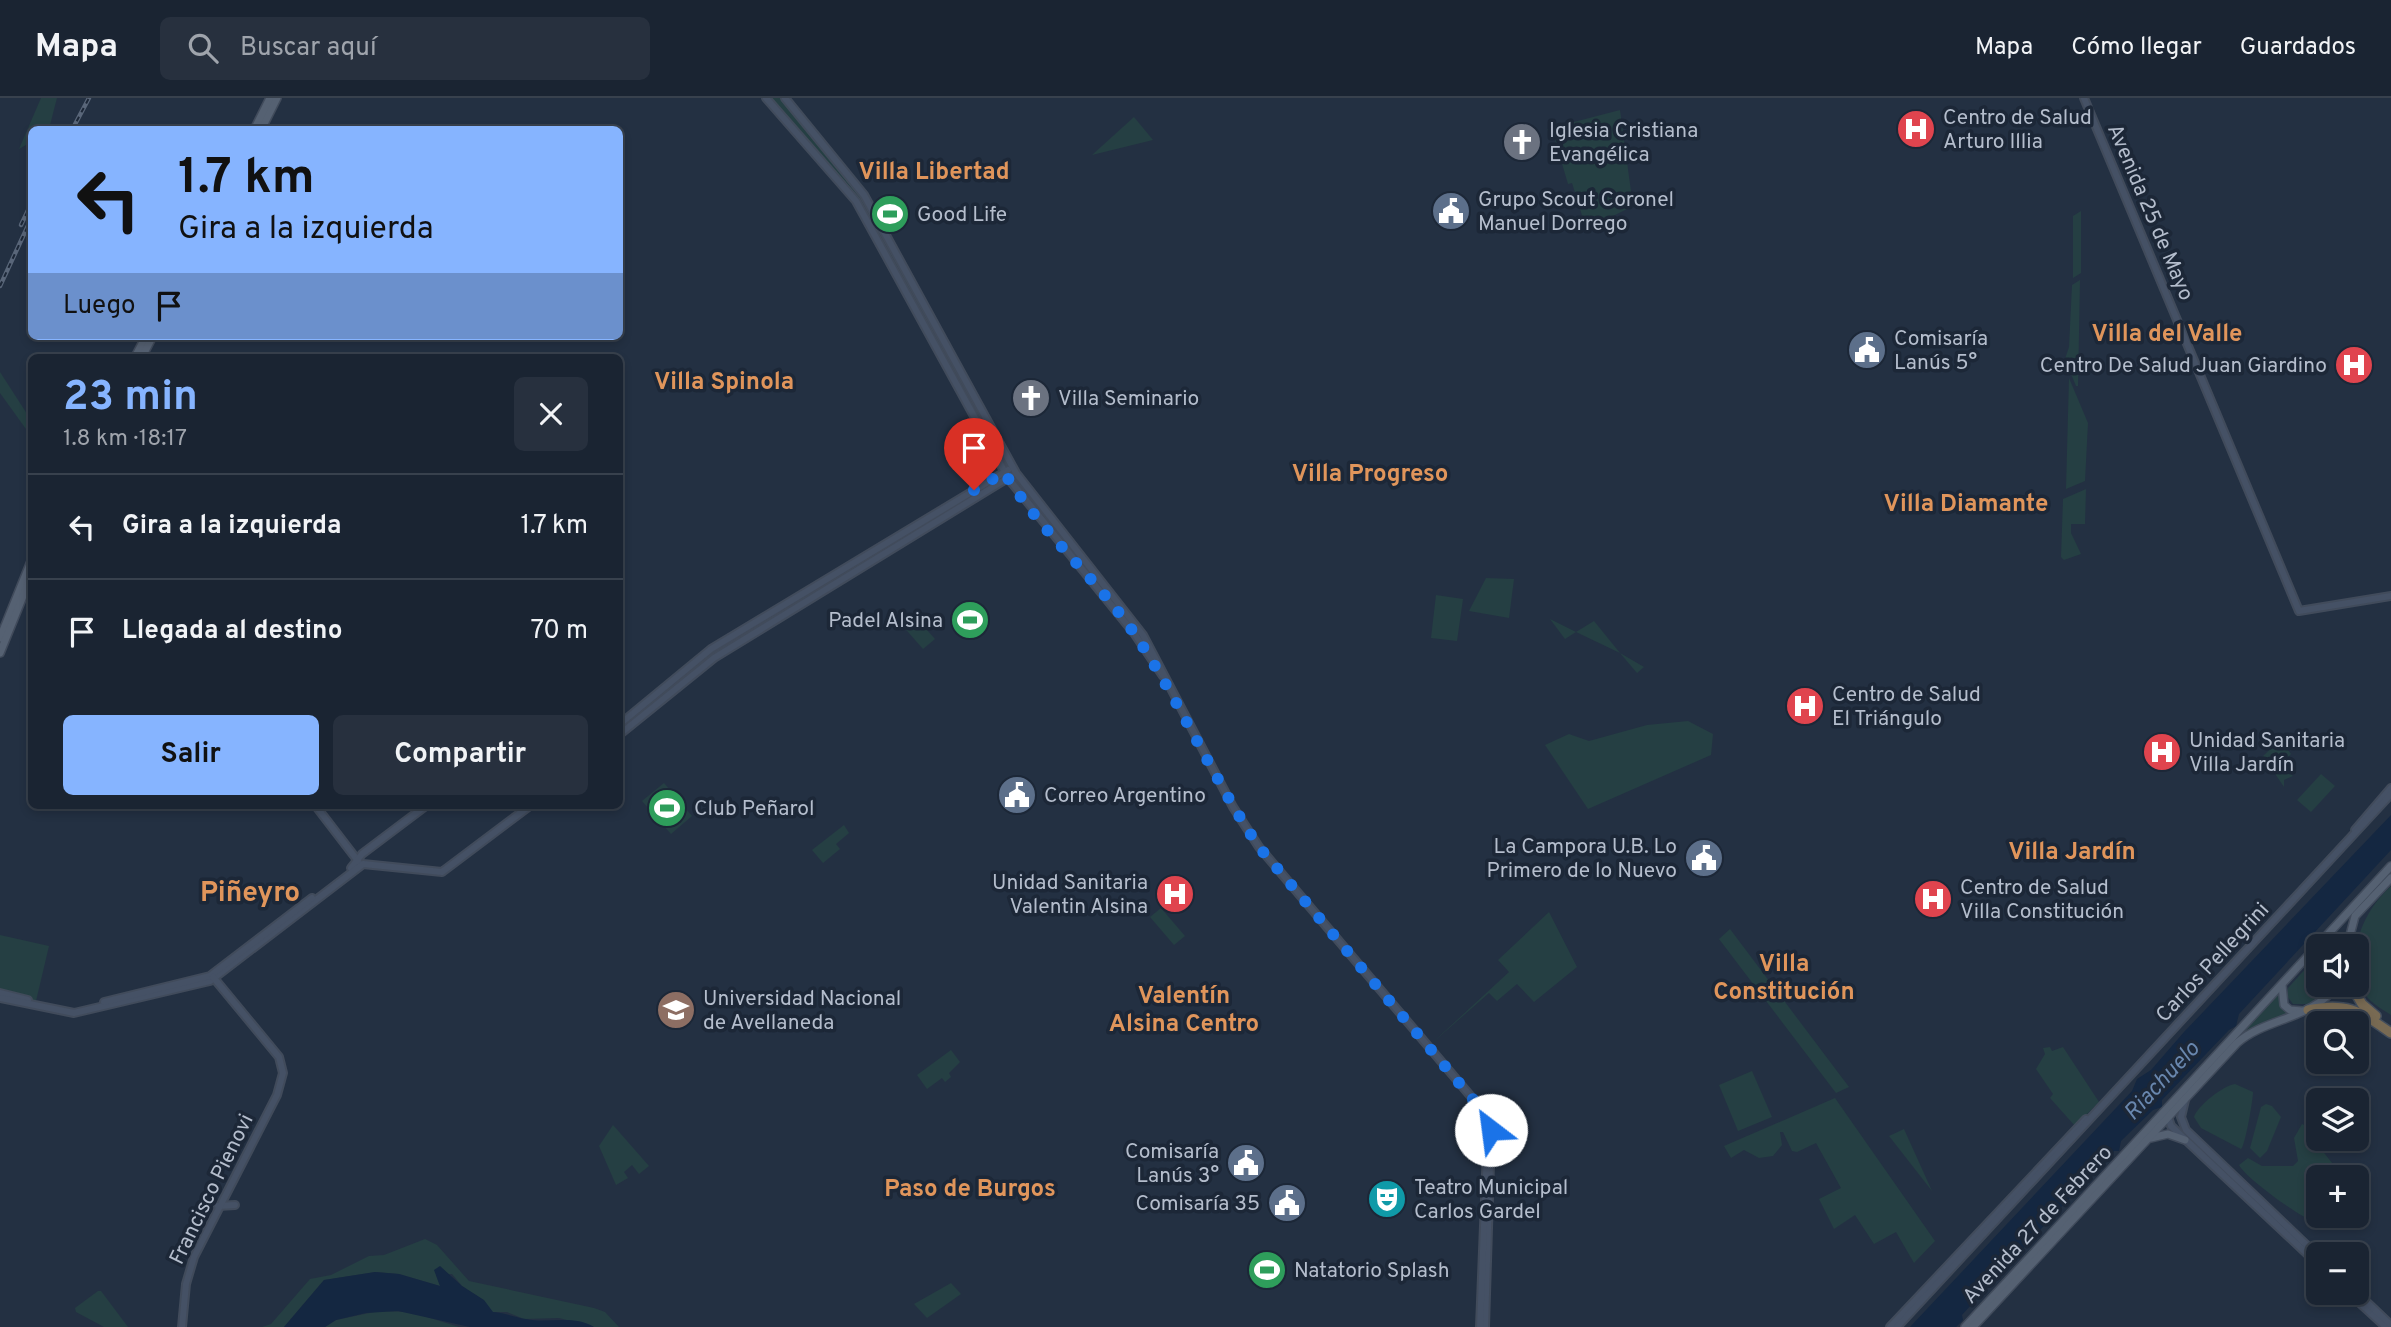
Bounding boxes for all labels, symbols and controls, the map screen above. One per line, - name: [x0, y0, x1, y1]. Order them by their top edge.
- search box: [160, 17, 650, 80]
- text: Mapa: [35, 27, 118, 69]
- icon: search: [184, 29, 222, 67]
- text: Buscar aquí: [240, 32, 377, 65]
- text: Mapa: [1975, 33, 2033, 63]
- text: Cómo llegar: [2071, 33, 2202, 63]
- text: Guardados: [2240, 33, 2356, 63]
- place label: Centro de Salud Arturo Illia: [1943, 105, 2092, 156]
- hospital icon: Centro de Salud Arturo Illia: [1895, 108, 1937, 150]
- place label: Iglesia Cristiana Evangélica: [1549, 118, 1698, 169]
- street label: Avenida 25 de Mayo: [2100, 120, 2199, 305]
- church icon: Iglesia Cristiana Evangélica: [1501, 121, 1543, 163]
- text: 1.7 km: [178, 149, 315, 211]
- icon: left: [63, 154, 154, 245]
- district label: Villa Libertad: [858, 158, 1010, 188]
- place label: Grupo Scout Coronel Manuel Dorrego: [1478, 187, 1674, 238]
- public building icon: Grupo Scout Coronel Manuel Dorrego: [1430, 190, 1472, 232]
- sports icon: Good Life: [869, 193, 911, 235]
- place label: Good Life: [917, 202, 1007, 229]
- text: Gira a la izquierda: [178, 210, 434, 250]
- icon: arrive: [150, 287, 188, 325]
- text: Luego: [63, 290, 136, 323]
- district label: Villa del Valle: [2092, 320, 2243, 350]
- place label: Comisaría Lanús 5°: [1894, 326, 1988, 377]
- public building icon: Comisaría Lanús 5°: [1846, 329, 1888, 371]
- hospital icon: Centro De Salud Juan Giardino: [2333, 344, 2375, 386]
- place label: Centro De Salud Juan Giardino: [2040, 353, 2327, 380]
- district label: Villa Spinola: [654, 368, 794, 398]
- text: 23 min: [63, 372, 198, 425]
- button: close: [514, 377, 588, 451]
- church icon: Villa Seminario: [1010, 377, 1052, 419]
- place label: Villa Seminario: [1058, 386, 1199, 413]
- pin: [944, 418, 1004, 490]
- text: 1.8 km · 18:17: [63, 425, 187, 454]
- icon: arrive: [955, 429, 993, 467]
- district label: Villa Progreso: [1292, 460, 1448, 490]
- district label: Villa Diamante: [1884, 490, 2048, 520]
- icon: left: [63, 508, 101, 546]
- text: Gira a la izquierda: [122, 510, 341, 543]
- text: 1.7 km: [521, 510, 588, 543]
- sports icon: Padel Alsina: [949, 599, 991, 641]
- place label: Padel Alsina: [828, 608, 943, 635]
- icon: arrive: [63, 613, 101, 651]
- text: Llegada al destino: [122, 615, 342, 648]
- text: 70 m: [530, 615, 588, 648]
- place label: Centro de Salud El Triángulo: [1832, 682, 1981, 733]
- hospital icon: Centro de Salud El Triángulo: [1784, 685, 1826, 727]
- button: Salir: [63, 715, 319, 795]
- button: Compartir: [333, 715, 588, 795]
- place label: Unidad Sanitaria Villa Jardín: [2189, 728, 2345, 779]
- hospital icon: Unidad Sanitaria Villa Jardín: [2141, 731, 2183, 773]
- public building icon: Correo Argentino: [996, 774, 1038, 816]
- place label: Correo Argentino: [1044, 783, 1206, 810]
- sports icon: Club Peñarol: [646, 787, 688, 829]
- place label: Club Peñarol: [694, 796, 814, 823]
- place label: La Campora U.B. Lo Primero de lo Nuevo: [1486, 834, 1677, 885]
- public building icon: La Campora U.B. Lo Primero de lo Nuevo: [1683, 837, 1725, 879]
- district label: Villa Jardín: [2008, 838, 2136, 868]
- place label: Unidad Sanitaria Valentin Alsina: [992, 870, 1148, 921]
- hospital icon: Unidad Sanitaria Valentin Alsina: [1154, 873, 1196, 915]
- place label: Centro de Salud Villa Constitución: [1960, 875, 2124, 926]
- district label: Piñeyro: [200, 876, 300, 912]
- hospital icon: Centro de Salud Villa Constitución: [1912, 878, 1954, 920]
- street label: Carlos Pellegrini: [2151, 897, 2276, 1029]
- map controls: [2306, 934, 2369, 1305]
- button: sound: [2306, 934, 2369, 997]
- district label: Villa Constitución: [1713, 950, 1855, 1008]
- district label: Valentín Alsina Centro: [1109, 982, 1259, 1040]
- place label: Universidad Nacional de Avellaneda: [703, 986, 901, 1037]
- school or university icon: Universidad Nacional de Avellaneda: [655, 989, 697, 1031]
- button: search: [2306, 1011, 2369, 1074]
- water label: Riachuelo: [2119, 1035, 2207, 1128]
- button: layers: [2306, 1088, 2369, 1151]
- position arrow: [1454, 1093, 1528, 1167]
- street label: Francisco Pienovi: [164, 1110, 260, 1269]
- place label: Comisaría Lanús 3°: [1125, 1139, 1219, 1190]
- street label: Avenida 27 de Febrero: [1957, 1140, 2119, 1310]
- public building icon: Comisaría Lanús 3°: [1225, 1142, 1267, 1184]
- button: +: [2306, 1165, 2369, 1228]
- district label: Paso de Burgos: [884, 1175, 1056, 1205]
- place label: Teatro Municipal Carlos Gardel: [1414, 1175, 1568, 1226]
- theatre icon: Teatro Municipal Carlos Gardel: [1366, 1178, 1408, 1220]
- public building icon: Comisaría 35: [1266, 1182, 1308, 1224]
- place label: Comisaría 35: [1135, 1191, 1260, 1218]
- button: −: [2306, 1242, 2369, 1305]
- sports icon: Natatorio Splash: [1246, 1249, 1288, 1291]
- place label: Natatorio Splash: [1294, 1258, 1449, 1285]

